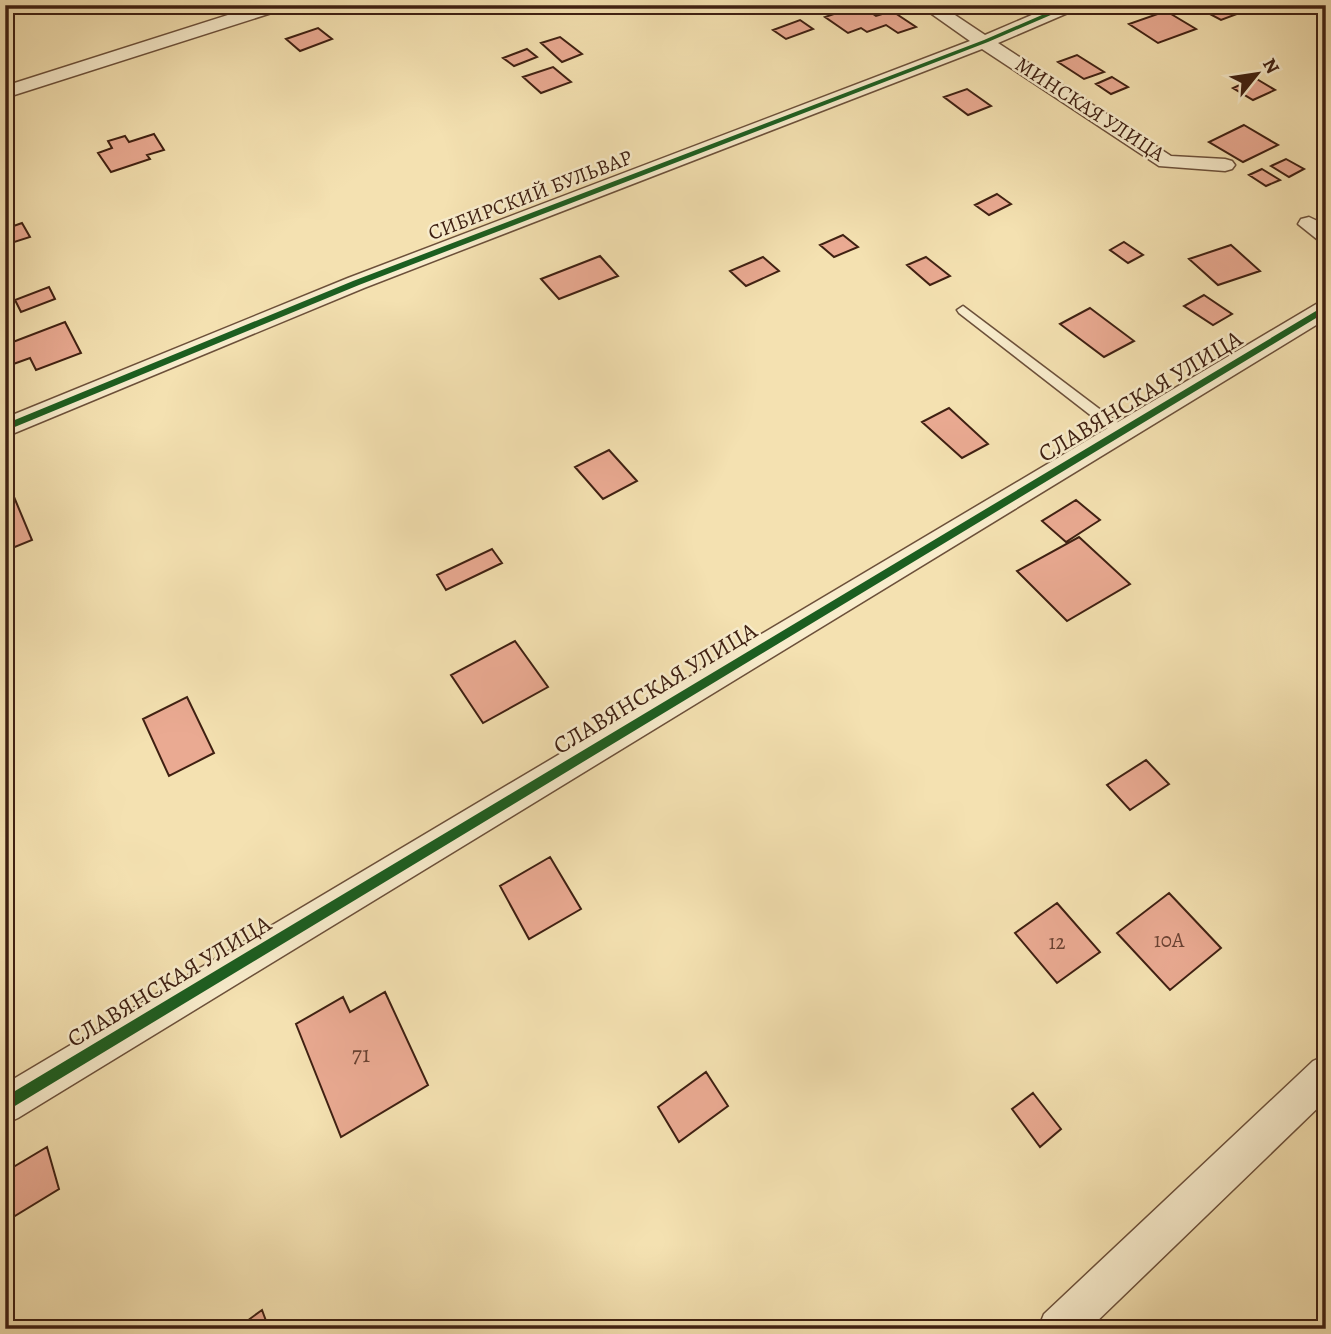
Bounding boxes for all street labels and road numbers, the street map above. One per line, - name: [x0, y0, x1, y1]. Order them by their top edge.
- street label: МИНСКАЯ УЛИЦА: [1010, 50, 1171, 168]
- street label: СИБИРСКИЙ БУЛЬВАР: [424, 143, 637, 247]
- street label: СЛАВЯНСКАЯ УЛИЦА: [1032, 322, 1249, 470]
- street label: СЛАВЯНСКАЯ УЛИЦА: [547, 614, 764, 762]
- street label: СЛАВЯНСКАЯ УЛИЦА: [61, 907, 278, 1055]

